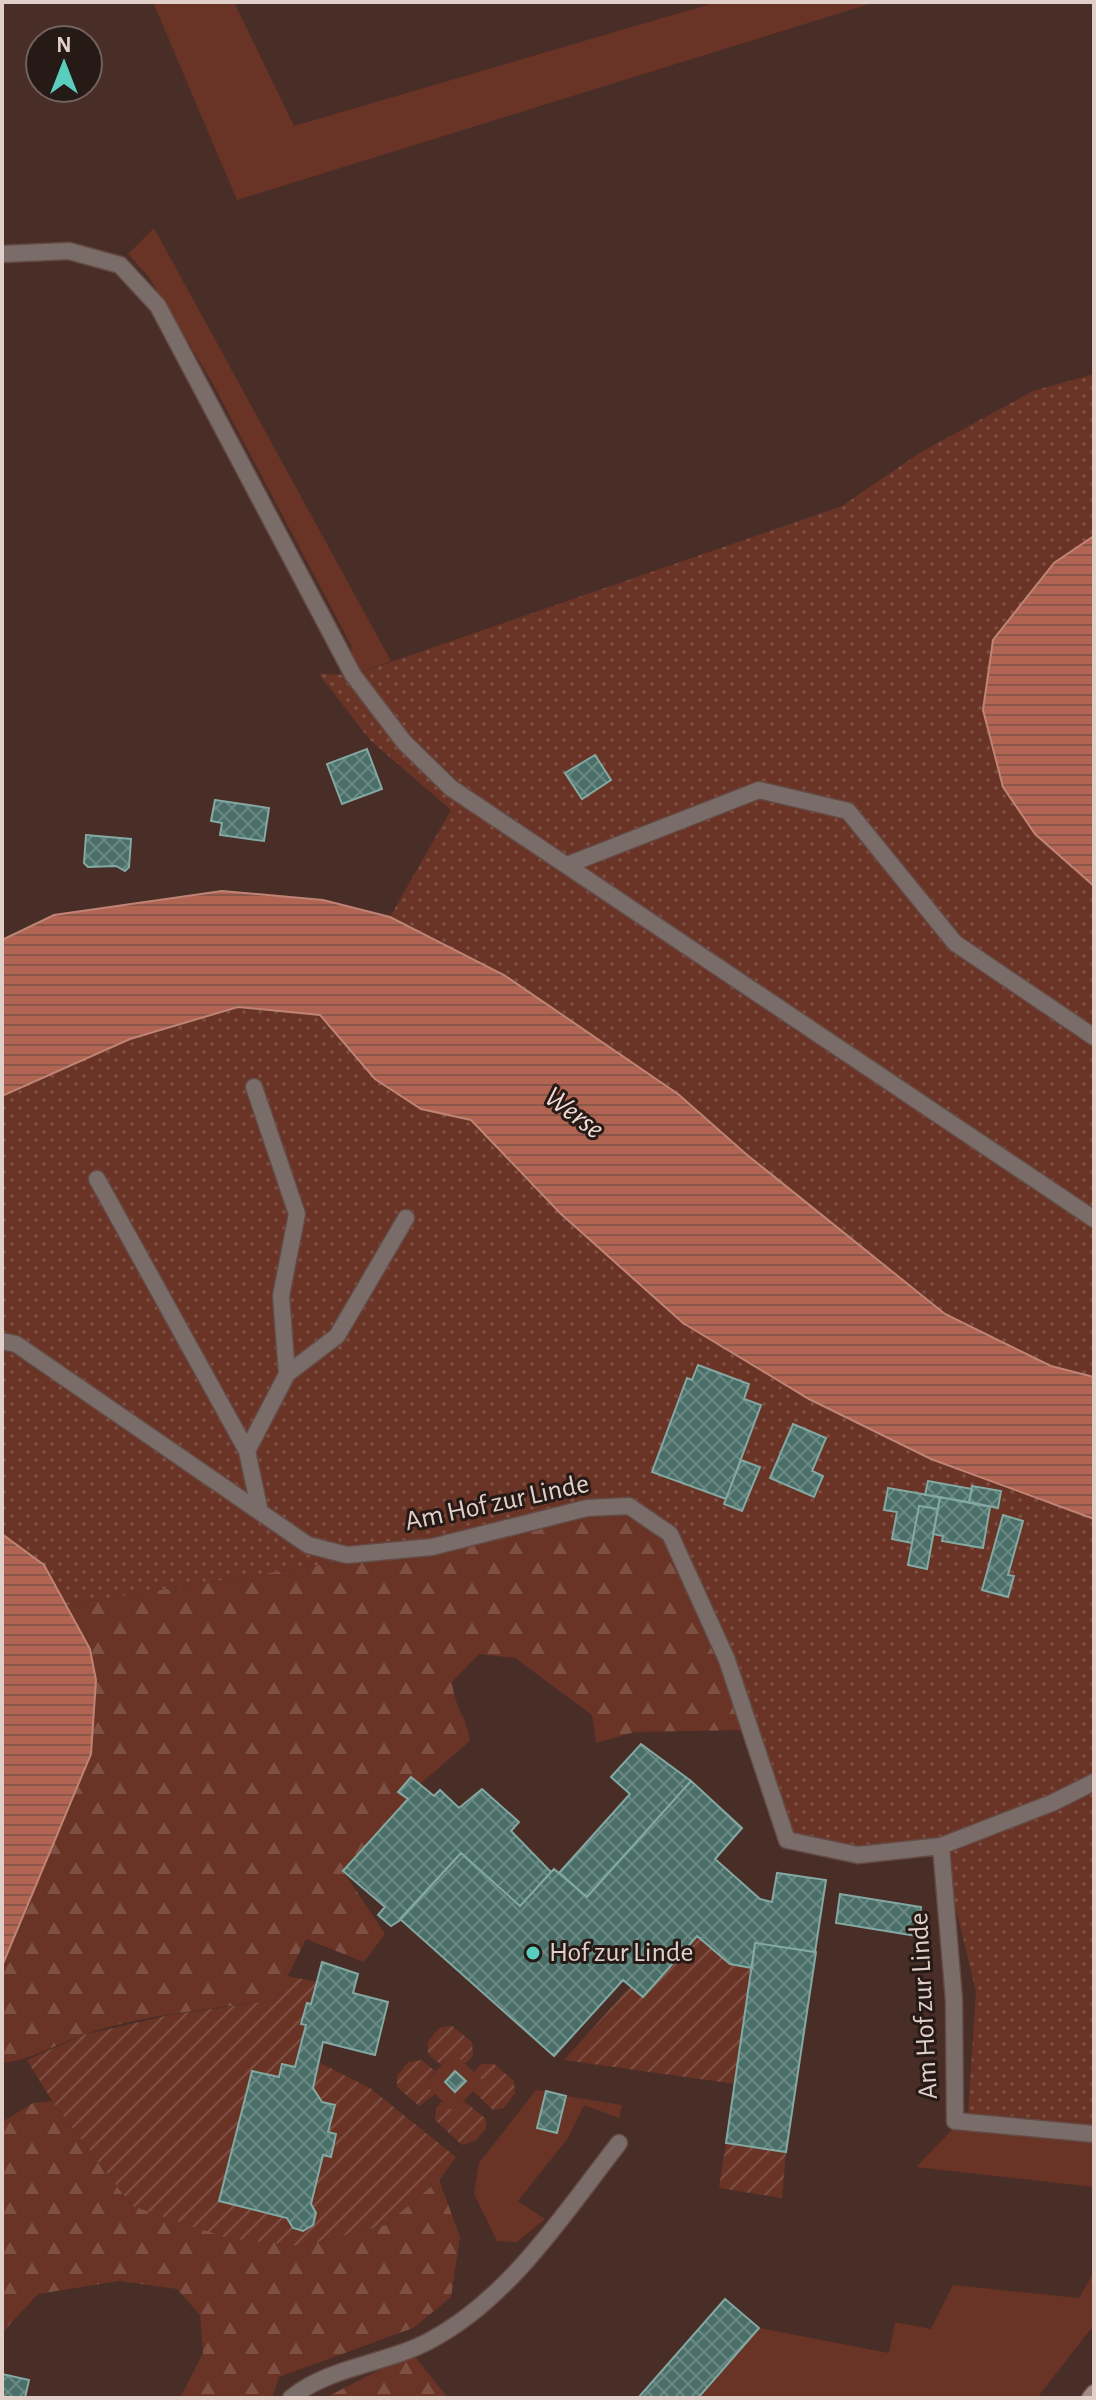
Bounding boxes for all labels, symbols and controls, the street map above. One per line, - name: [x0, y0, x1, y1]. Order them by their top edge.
- north arrow: [24, 24, 104, 104]
- text: N: [56, 34, 72, 56]
- water label: Werse: [539, 1081, 609, 1145]
- street label: Am Hof zur Linde: [402, 1470, 592, 1536]
- street label: Am Hof zur Linde: [905, 1912, 943, 2100]
- place label: Hof zur Linde: [549, 1939, 693, 1967]
- marker: Hof zur Linde: [524, 1944, 542, 1962]

